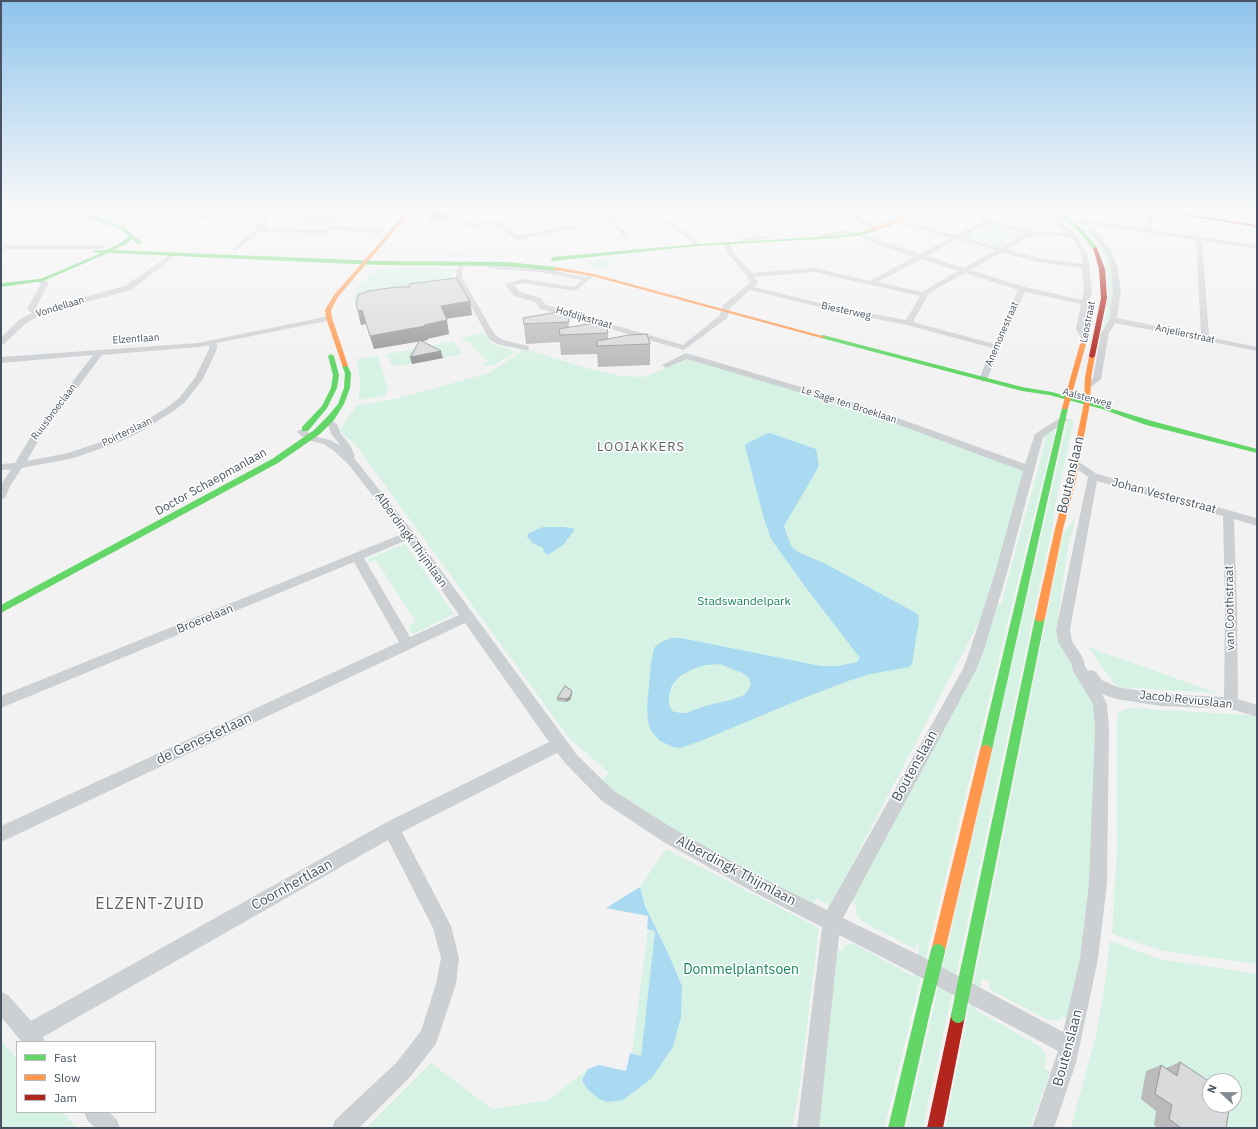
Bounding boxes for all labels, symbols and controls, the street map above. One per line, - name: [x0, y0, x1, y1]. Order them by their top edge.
- street label: Vondellaan: [34, 294, 86, 320]
- street label: Biesterweg: [820, 300, 872, 322]
- street label: Anemonestraat: [983, 300, 1021, 368]
- street label: Leostraat: [1078, 300, 1098, 344]
- street label: Hofdijkstraat: [555, 304, 613, 332]
- street label: Anjelierstraat: [1154, 322, 1216, 346]
- street label: Elzentlaan: [112, 331, 160, 347]
- street label: Ruusbroeclaan: [29, 382, 79, 442]
- street label: Le Sage ten Broeklaan: [800, 384, 898, 426]
- street label: Aalsterweg: [1061, 386, 1113, 410]
- street label: Poirterslaan: [100, 415, 154, 449]
- street label: Boutenslaan: [1054, 435, 1088, 515]
- district label: LOOIAKKERS: [597, 439, 685, 455]
- street label: Doctor Schaepmanlaan: [153, 445, 269, 519]
- street label: Johan Vestersstraat: [1110, 475, 1218, 517]
- street label: Alberdingk Thijmlaan: [372, 490, 450, 590]
- street label: van Coothstraat: [1222, 565, 1238, 651]
- park label: Stadswandelpark: [697, 595, 791, 609]
- street label: Broerelaan: [175, 601, 235, 637]
- street label: Jacob Reviuslaan: [1139, 688, 1233, 712]
- street label: de Genestetlaan: [154, 710, 254, 768]
- street label: Boutenslaan: [889, 727, 941, 805]
- street label: Alberdingk Thijmlaan: [673, 832, 799, 910]
- street label: Coornhertlaan: [249, 856, 335, 914]
- district label: ELZENT-ZUID: [95, 894, 205, 914]
- park label: Dommelplantsoen: [683, 962, 799, 978]
- street label: Boutenslaan: [1050, 1008, 1086, 1088]
- legend: [16, 1041, 156, 1113]
- text: Fast: [54, 1050, 77, 1065]
- text: Slow: [54, 1070, 80, 1085]
- north arrow: [1202, 1073, 1242, 1113]
- text: N: [1204, 1083, 1220, 1095]
- text: Jam: [54, 1090, 77, 1105]

